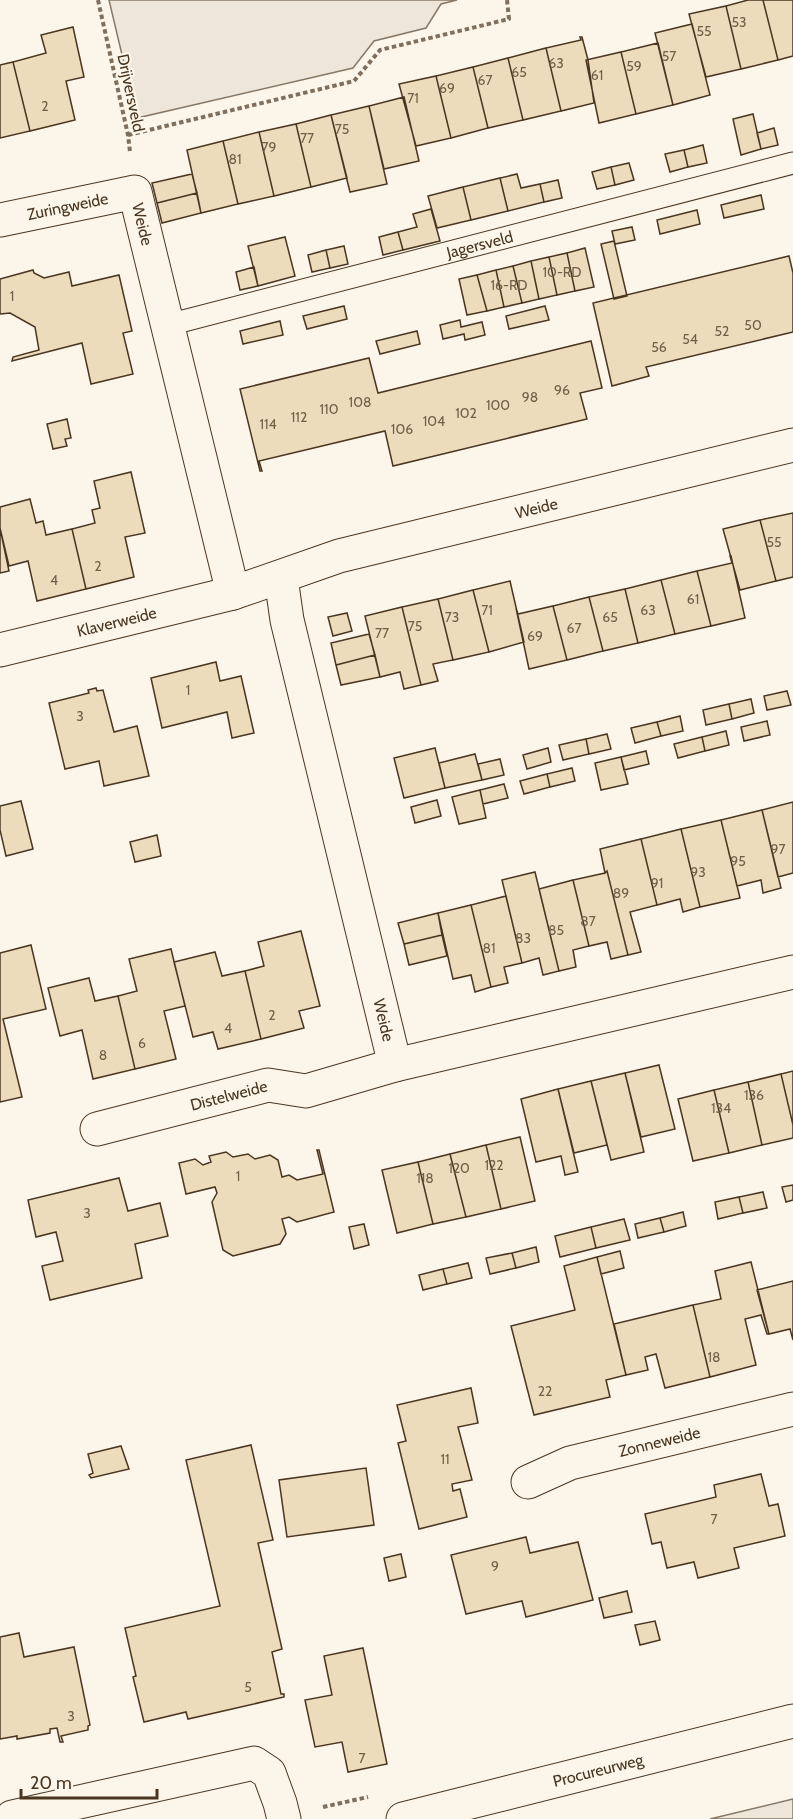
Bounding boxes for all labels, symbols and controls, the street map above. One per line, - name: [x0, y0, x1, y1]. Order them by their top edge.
- house number: 53: [731, 13, 747, 31]
- house number: 55: [696, 22, 712, 40]
- house number: 57: [662, 47, 676, 65]
- street label: Drijversveld: [113, 52, 149, 134]
- house number: 63: [548, 54, 564, 72]
- house number: 59: [626, 57, 642, 75]
- house number: 65: [511, 63, 527, 81]
- house number: 61: [591, 66, 603, 84]
- house number: 67: [478, 71, 492, 89]
- house number: 69: [439, 79, 455, 97]
- house number: 71: [407, 89, 419, 107]
- house number: 2: [41, 97, 49, 115]
- house number: 75: [335, 120, 349, 138]
- house number: 77: [300, 129, 314, 147]
- house number: 79: [262, 138, 277, 156]
- house number: 81: [228, 150, 242, 168]
- street label: Zuringweide: [25, 188, 110, 224]
- street label: Weide: [129, 201, 157, 247]
- street label: Jagersveld: [443, 226, 515, 262]
- house number: 10-RD: [543, 263, 581, 281]
- house number: 16-RD: [490, 276, 528, 294]
- house number: 1: [10, 287, 14, 305]
- house number: 50: [744, 316, 762, 334]
- house number: 52: [715, 322, 729, 340]
- house number: 54: [682, 330, 698, 348]
- house number: 56: [651, 338, 667, 356]
- house number: 96: [554, 381, 570, 399]
- house number: 98: [522, 388, 538, 406]
- house number: 108: [349, 393, 371, 411]
- house number: 100: [486, 396, 510, 414]
- house number: 110: [320, 400, 339, 418]
- house number: 102: [455, 404, 477, 422]
- house number: 112: [291, 408, 307, 426]
- house number: 104: [423, 412, 445, 430]
- house number: 114: [259, 415, 277, 433]
- house number: 106: [391, 420, 413, 438]
- street label: Weide: [513, 493, 559, 522]
- house number: 55: [766, 533, 782, 551]
- house number: 2: [94, 557, 102, 575]
- house number: 4: [50, 571, 58, 589]
- house number: 61: [687, 590, 699, 608]
- house number: 71: [481, 601, 493, 619]
- house number: 63: [640, 601, 656, 619]
- street label: Klaverweide: [75, 603, 158, 640]
- house number: 73: [445, 608, 459, 626]
- house number: 65: [602, 608, 618, 626]
- house number: 75: [408, 617, 422, 635]
- house number: 67: [567, 619, 581, 637]
- house number: 77: [375, 624, 389, 642]
- house number: 69: [527, 627, 543, 645]
- house number: 1: [186, 681, 190, 699]
- house number: 3: [76, 707, 84, 725]
- house number: 97: [771, 840, 786, 858]
- house number: 95: [730, 852, 746, 870]
- house number: 93: [690, 863, 706, 881]
- house number: 91: [651, 874, 663, 892]
- house number: 89: [613, 884, 629, 902]
- house number: 87: [580, 912, 596, 930]
- house number: 85: [548, 921, 564, 939]
- house number: 83: [515, 929, 531, 947]
- house number: 81: [482, 939, 496, 957]
- street label: Weide: [370, 997, 398, 1043]
- house number: 2: [268, 1006, 276, 1024]
- house number: 4: [224, 1019, 232, 1037]
- house number: 6: [138, 1034, 146, 1052]
- house number: 8: [99, 1046, 107, 1064]
- street label: Distelweide: [188, 1076, 269, 1114]
- house number: 136: [744, 1086, 764, 1104]
- house number: 134: [711, 1099, 731, 1117]
- house number: 122: [484, 1156, 504, 1174]
- house number: 120: [448, 1159, 470, 1177]
- house number: 1: [236, 1167, 240, 1185]
- house number: 118: [416, 1169, 434, 1187]
- house number: 3: [83, 1204, 91, 1222]
- house number: 18: [707, 1348, 721, 1366]
- house number: 22: [538, 1382, 552, 1400]
- street label: Zonneweide: [617, 1422, 702, 1460]
- house number: 11: [440, 1450, 450, 1468]
- house number: 7: [710, 1510, 718, 1528]
- house number: 9: [491, 1557, 499, 1575]
- house number: 5: [244, 1678, 252, 1696]
- house number: 3: [67, 1707, 75, 1725]
- house number: 7: [358, 1749, 366, 1767]
- street label: Procureurweg: [551, 1749, 646, 1791]
- scale bar: [21, 1762, 158, 1800]
- text: 20 m: [30, 1772, 72, 1794]

